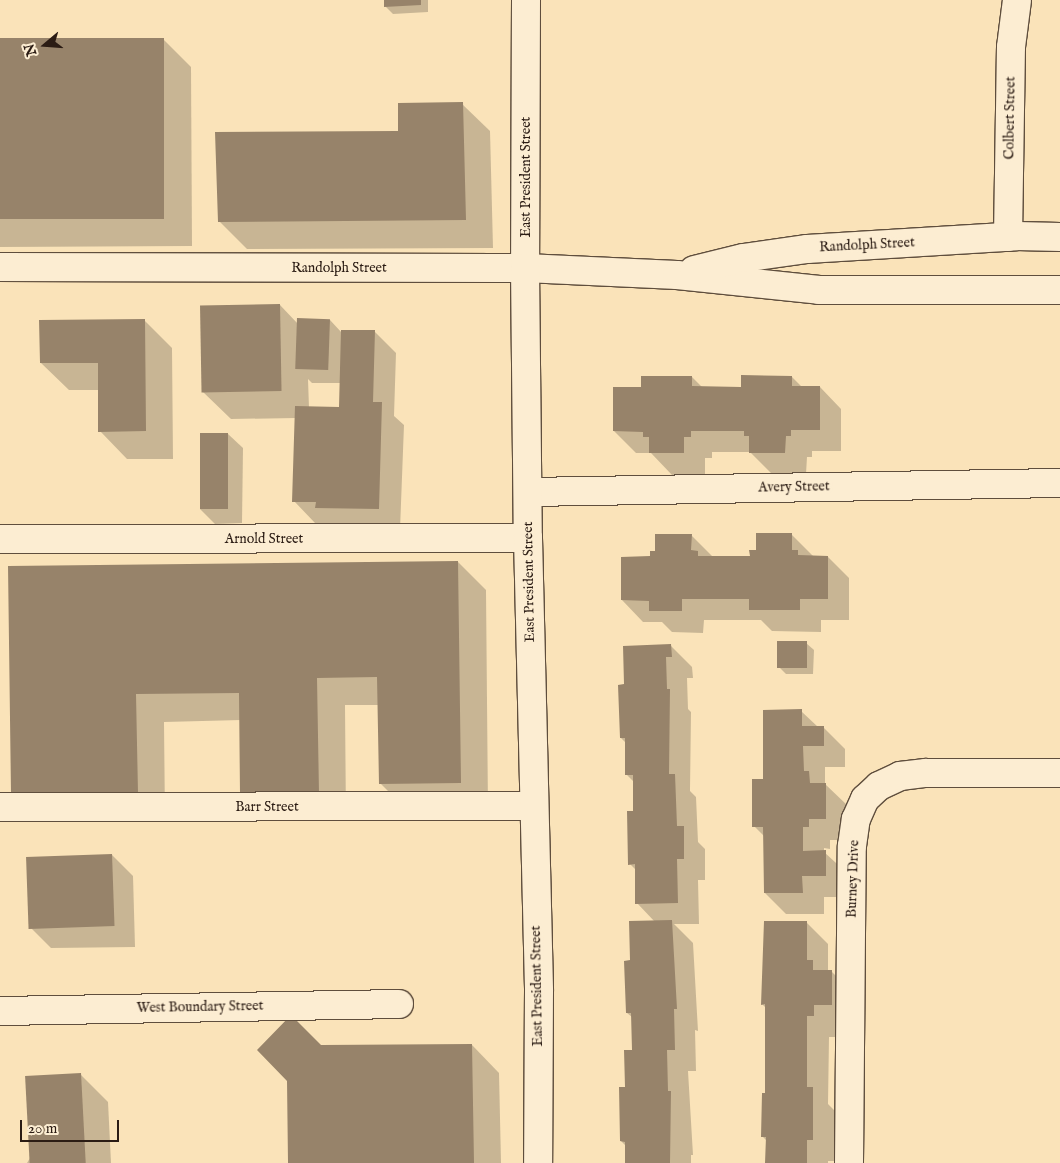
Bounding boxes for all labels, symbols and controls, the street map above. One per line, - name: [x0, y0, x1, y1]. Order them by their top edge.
- north arrow: [20, 20, 70, 70]
- text: N: [20, 41, 41, 58]
- street label: Colbert Street: [1001, 76, 1019, 160]
- street label: East President Street: [518, 117, 534, 237]
- street label: Randolph Street: [819, 234, 915, 256]
- street label: Randolph Street: [291, 260, 387, 276]
- street label: Avery Street: [758, 478, 830, 496]
- street label: East President Street: [520, 521, 538, 643]
- street label: Arnold Street: [225, 531, 303, 547]
- street label: Barr Street: [235, 799, 299, 815]
- street label: Burney Drive: [843, 840, 863, 918]
- street label: East President Street: [528, 925, 546, 1047]
- street label: West Boundary Street: [137, 997, 263, 1017]
- scale bar: [22, 1110, 121, 1142]
- text: 20 m: [28, 1119, 57, 1138]

